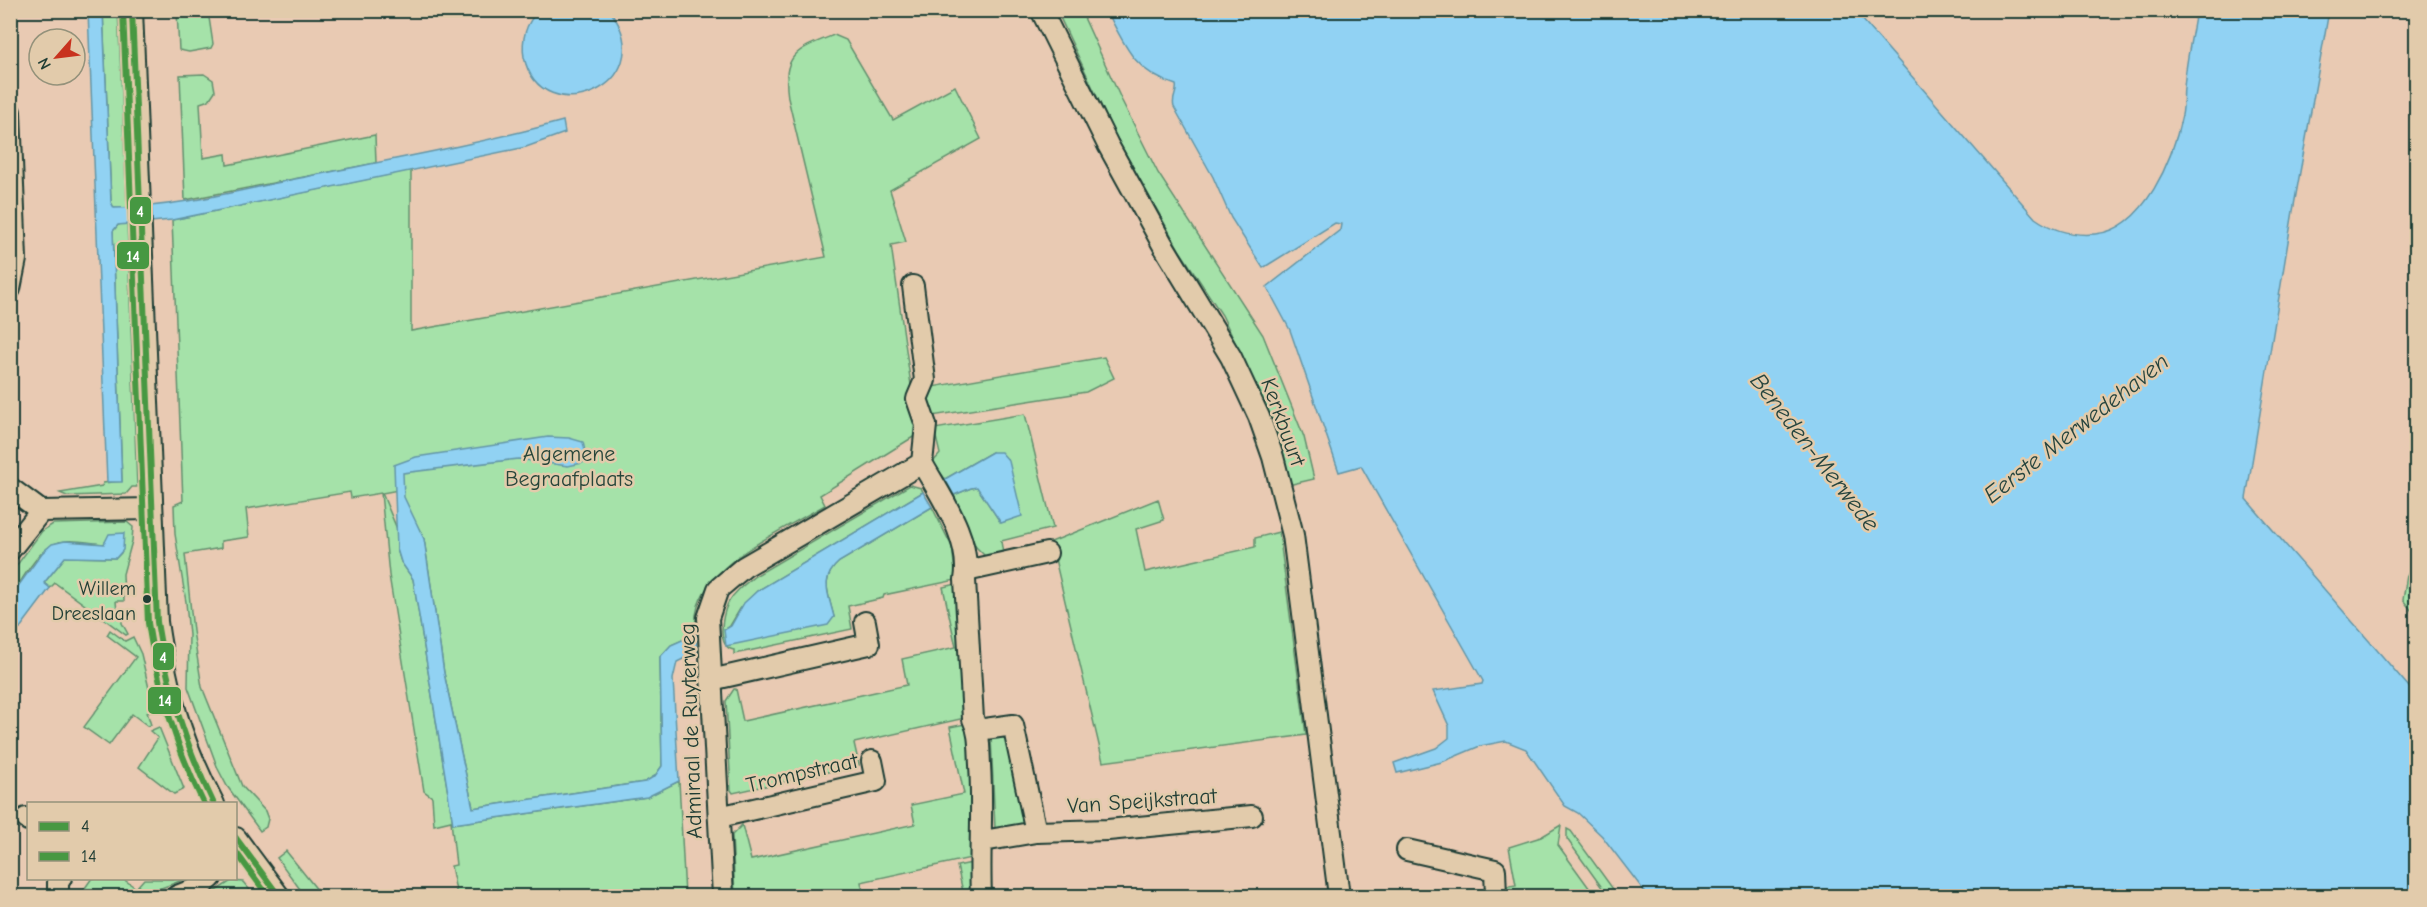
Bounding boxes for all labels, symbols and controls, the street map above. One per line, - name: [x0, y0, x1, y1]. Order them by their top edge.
- north arrow: [27, 27, 87, 87]
- text: N: [34, 55, 55, 72]
- line badge: 4: [129, 196, 152, 225]
- text: 4: [136, 203, 144, 221]
- line badge: 14: [116, 241, 150, 270]
- text: 14: [126, 248, 140, 266]
- water label: Eerste Merwedehaven: [1978, 347, 2174, 509]
- water label: Beneden-Merwede: [1744, 367, 1886, 537]
- street label: Kerkbuurt: [1255, 374, 1311, 470]
- park label: Algemene Begraafplaats: [505, 441, 633, 492]
- place label: Willem Dreeslaan: [51, 577, 136, 625]
- marker: Willem Dreeslaan: [141, 593, 153, 605]
- street label: Admiraal de Ruyterweg: [674, 623, 708, 839]
- line badge: 4: [152, 642, 175, 671]
- text: 4: [159, 649, 167, 667]
- line badge: 14: [147, 686, 182, 715]
- text: 14: [158, 692, 172, 710]
- street label: Trompstraat: [744, 747, 861, 798]
- street label: Van Speijkstraat: [1066, 783, 1218, 819]
- legend: [27, 802, 237, 880]
- text: 4: [81, 816, 90, 837]
- text: 14: [81, 846, 97, 867]

